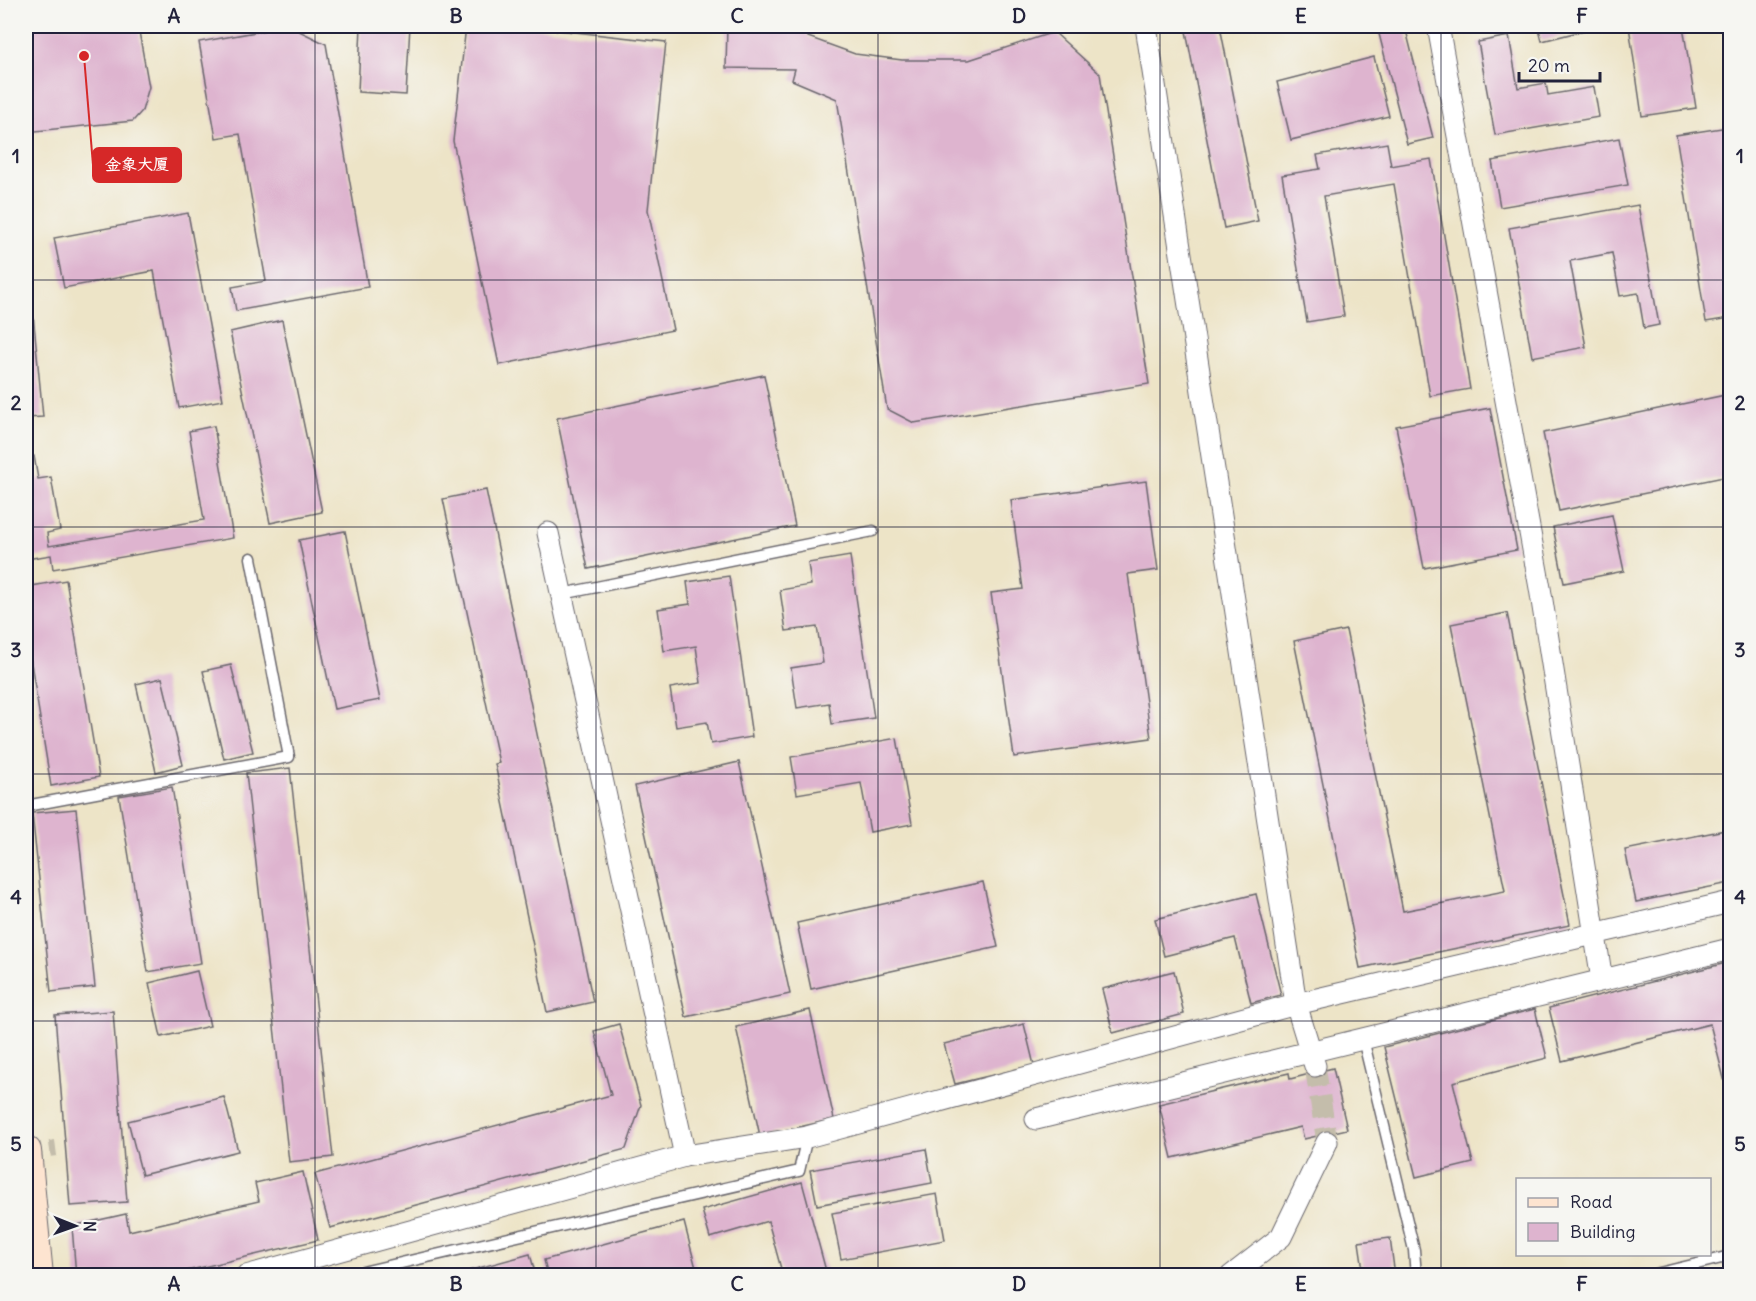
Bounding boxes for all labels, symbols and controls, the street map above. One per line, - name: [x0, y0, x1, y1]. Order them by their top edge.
- text: A: [168, 3, 181, 28]
- text: B: [449, 3, 463, 28]
- text: C: [730, 3, 744, 28]
- text: D: [1012, 3, 1026, 28]
- text: E: [1295, 3, 1307, 28]
- text: F: [1576, 3, 1588, 28]
- scale bar: [1519, 45, 1600, 83]
- text: 20 m: [1528, 54, 1570, 77]
- text: 1: [12, 143, 20, 168]
- text: 1: [1736, 143, 1744, 168]
- callout: 金象大厦: [93, 148, 181, 182]
- text: 金象大厦: [105, 154, 169, 174]
- text: 2: [11, 390, 22, 415]
- text: 2: [1735, 390, 1746, 415]
- text: 3: [10, 637, 22, 662]
- text: 3: [1734, 637, 1746, 662]
- text: 4: [10, 884, 22, 909]
- text: 4: [1734, 884, 1746, 909]
- text: 5: [10, 1131, 22, 1156]
- text: 5: [1734, 1131, 1746, 1156]
- legend: [1516, 1178, 1711, 1256]
- text: Road: [1570, 1190, 1613, 1213]
- north arrow: [45, 1196, 105, 1256]
- text: Building: [1570, 1220, 1635, 1243]
- text: N: [80, 1221, 100, 1232]
- text: A: [168, 1271, 181, 1296]
- text: B: [449, 1271, 463, 1296]
- text: C: [730, 1271, 744, 1296]
- text: D: [1012, 1271, 1026, 1296]
- text: E: [1295, 1271, 1307, 1296]
- text: F: [1576, 1271, 1588, 1296]

